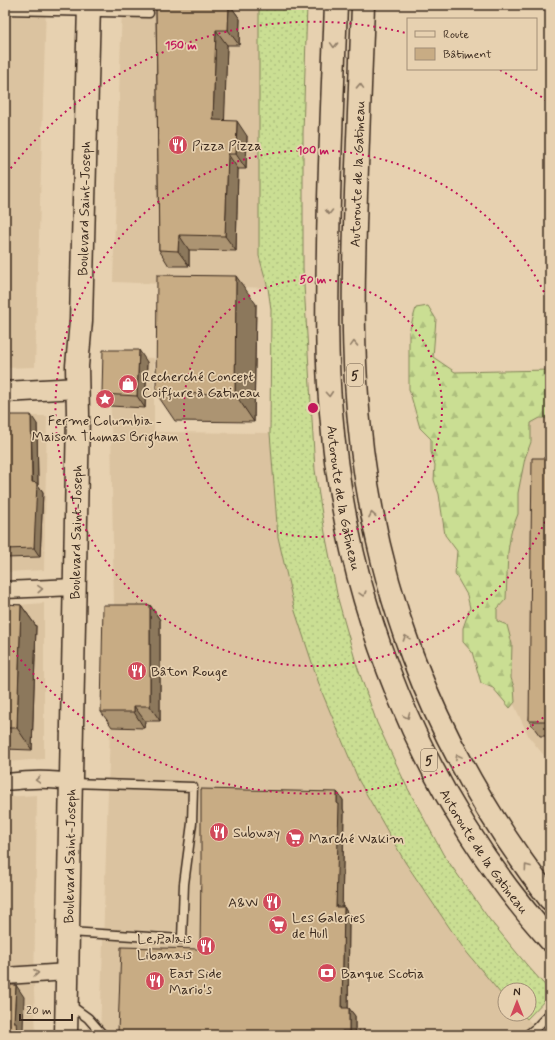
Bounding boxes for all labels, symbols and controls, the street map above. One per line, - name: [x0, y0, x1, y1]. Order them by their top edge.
- legend: [407, 18, 537, 70]
- text: Route: [443, 27, 469, 43]
- text: 150 m: [165, 38, 197, 54]
- one-way arrow: [330, 42, 339, 48]
- text: Bâtiment: [443, 47, 492, 63]
- one-way arrow: [356, 83, 364, 89]
- street label: Autoroute de la Gatineau: [346, 100, 370, 248]
- restaurant icon: Pizza Pizza: [167, 134, 189, 156]
- place label: Pizza Pizza: [192, 137, 261, 155]
- street label: Boulevard Saint-Joseph: [74, 141, 96, 276]
- text: 100 m: [297, 143, 330, 159]
- one-way arrow: [324, 209, 333, 215]
- text: 50 m: [300, 272, 327, 288]
- one-way arrow: [350, 341, 358, 347]
- road number: 5: [347, 364, 363, 386]
- place label: Recherché Concept Coiffure à Gatineau: [142, 368, 261, 402]
- shop icon: Recherché Concept Coiffure à Gatineau: [117, 373, 139, 395]
- place icon: Ferme Columbia - Maison Thomas Brigham: [94, 388, 116, 410]
- one-way arrow: [325, 391, 334, 397]
- centre of rings: [306, 401, 320, 415]
- place label: Ferme Columbia - Maison Thomas Brigham: [32, 412, 178, 448]
- street label: Autoroute de la Gatineau: [322, 424, 365, 573]
- street label: Boulevard Saint-Joseph: [66, 464, 87, 600]
- one-way arrow: [368, 511, 377, 518]
- one-way arrow: [37, 584, 43, 593]
- one-way arrow: [358, 590, 367, 597]
- one-way arrow: [402, 635, 410, 642]
- restaurant icon: Bâton Rouge: [126, 660, 148, 682]
- place label: Bâton Rouge: [151, 663, 228, 681]
- one-way arrow: [402, 711, 410, 719]
- road number: 5: [421, 749, 437, 771]
- one-way arrow: [455, 754, 462, 761]
- one-way arrow: [35, 775, 41, 784]
- street label: Autoroute de la Gatineau: [435, 786, 532, 918]
- street label: Boulevard Saint-Joseph: [60, 788, 81, 924]
- restaurant icon: Subway: [208, 821, 230, 843]
- place label: Subway: [233, 824, 280, 842]
- supermarket icon: Marché Wakim: [284, 827, 306, 849]
- place label: Marché Wakim: [309, 830, 404, 848]
- one-way arrow: [524, 865, 531, 872]
- restaurant icon: A&W: [261, 891, 283, 913]
- place label: A&W: [228, 894, 258, 912]
- place label: Les Galeries de Hull: [292, 909, 365, 943]
- supermarket icon: Les Galeries de Hull: [267, 914, 289, 936]
- place label: Le Palais Libanais: [137, 930, 192, 964]
- restaurant icon: Le Palais Libanais: [195, 935, 217, 957]
- bank icon: Banque Scotia: [316, 962, 338, 984]
- place label: East Side Mario's: [169, 965, 222, 999]
- place label: Banque Scotia: [341, 965, 424, 983]
- one-way arrow: [33, 969, 39, 978]
- restaurant icon: East Side Mario's: [144, 970, 166, 992]
- north arrow: [497, 982, 537, 1022]
- text: N: [513, 986, 521, 1000]
- scale bar: [20, 996, 72, 1022]
- text: 20 m: [26, 1003, 52, 1019]

